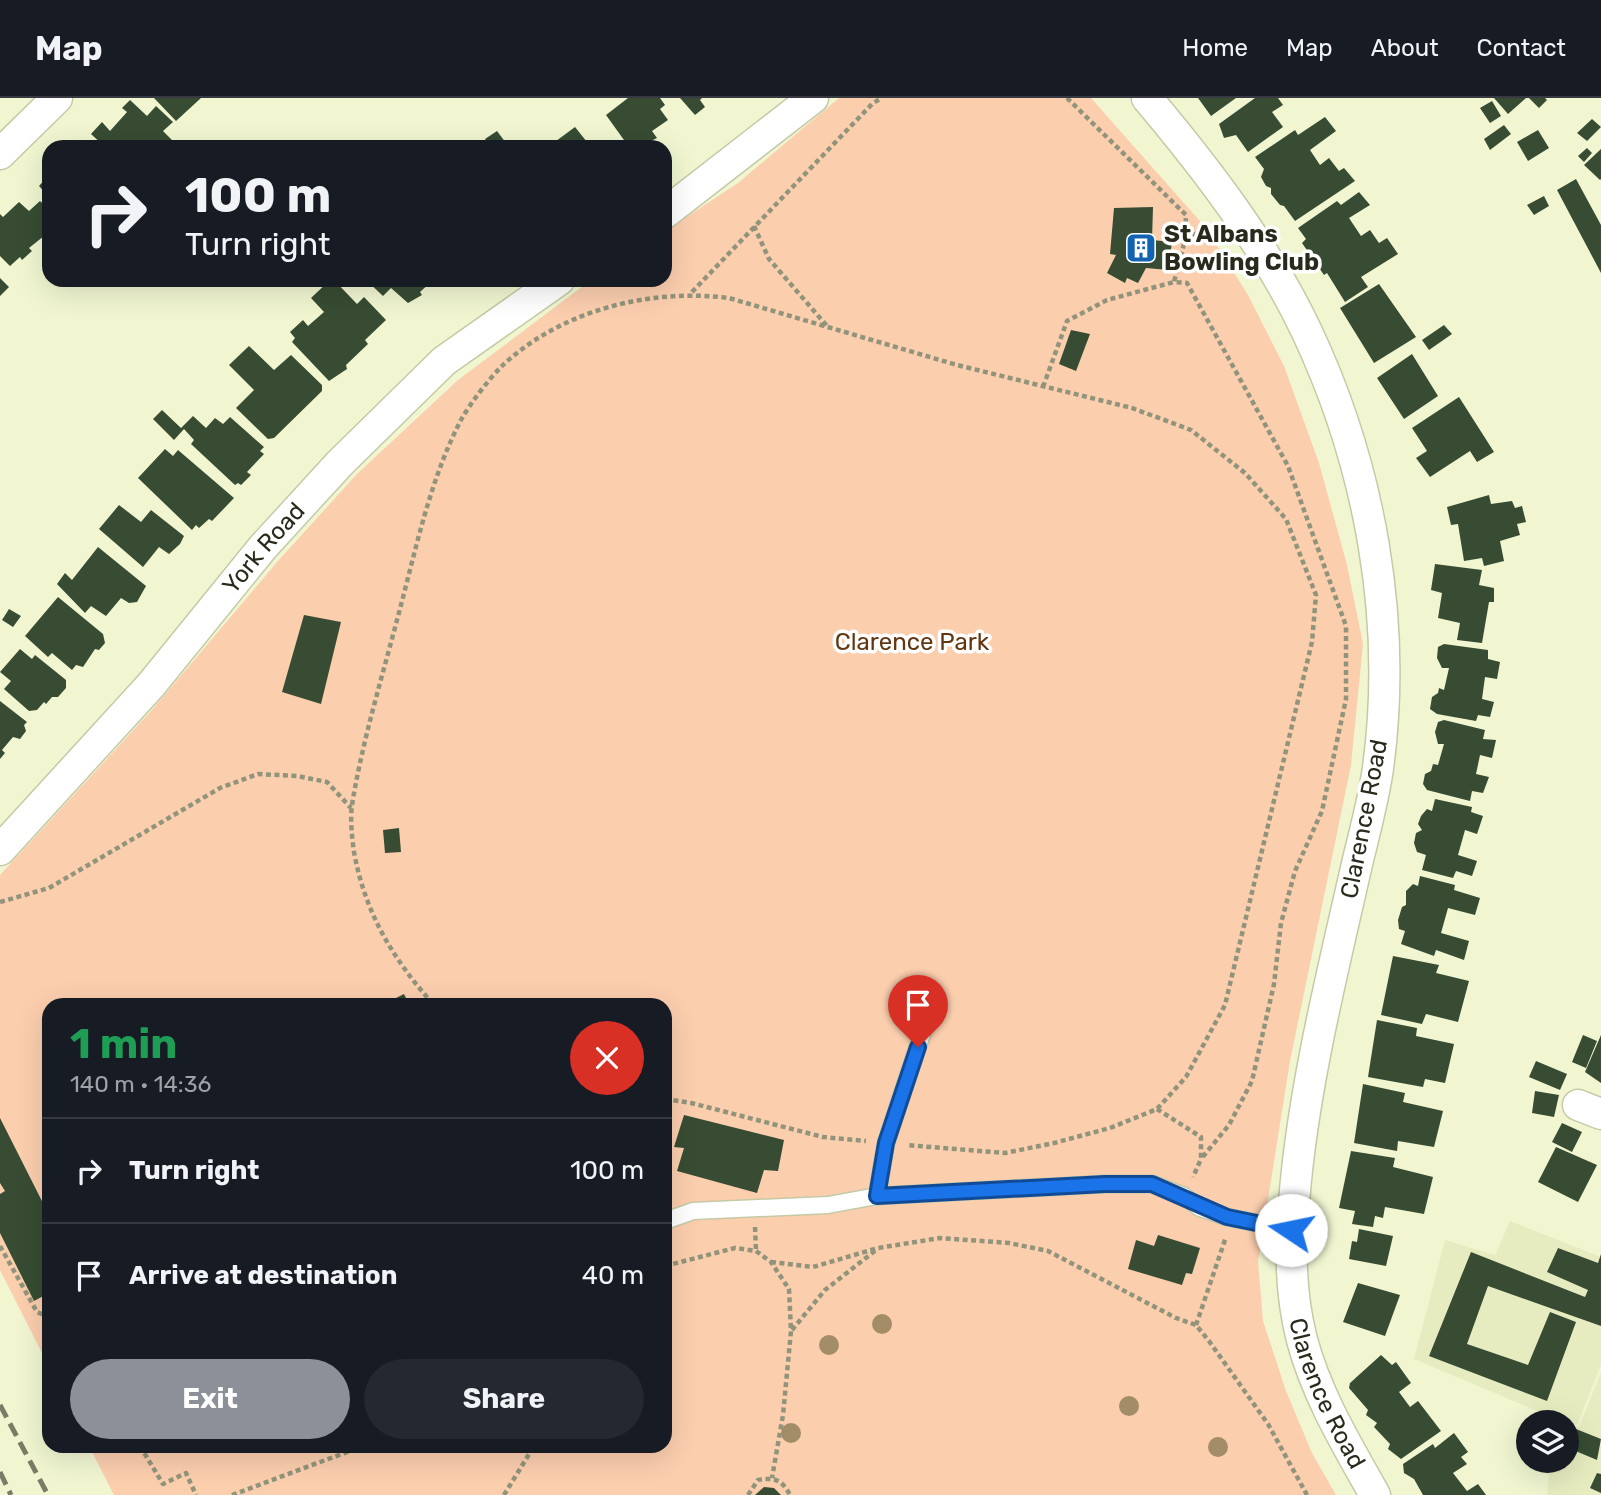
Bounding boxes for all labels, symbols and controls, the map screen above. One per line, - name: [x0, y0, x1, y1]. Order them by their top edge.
- text: Map: [35, 29, 103, 68]
- text: Home: [1182, 34, 1248, 62]
- text: Map: [1286, 34, 1333, 62]
- text: About: [1371, 34, 1439, 62]
- text: Contact: [1477, 34, 1566, 62]
- text: 100 m: [185, 166, 331, 224]
- icon: right: [70, 168, 161, 259]
- place label: St Albans Bowling Club: [1164, 220, 1319, 276]
- text: Turn right: [185, 225, 330, 263]
- building icon: St Albans Bowling Club: [1124, 231, 1158, 265]
- street label: York Road: [217, 497, 311, 599]
- park label: Clarence Park: [835, 628, 990, 656]
- street label: Clarence Road: [1335, 737, 1393, 901]
- pin: [888, 975, 948, 1047]
- icon: arrive: [899, 986, 937, 1024]
- text: 1 min: [70, 1019, 177, 1069]
- button: close: [570, 1021, 644, 1095]
- text: 140 m · 14:36: [70, 1070, 211, 1098]
- icon: right: [70, 1152, 108, 1190]
- text: Turn right: [129, 1155, 259, 1186]
- text: 100 m: [570, 1155, 644, 1186]
- position arrow: [1254, 1193, 1328, 1267]
- icon: arrive: [70, 1257, 108, 1295]
- text: Arrive at destination: [129, 1260, 397, 1291]
- text: 40 m: [582, 1260, 644, 1291]
- street label: Clarence Road: [1283, 1316, 1371, 1474]
- button: Exit: [70, 1359, 350, 1439]
- button: Share: [364, 1359, 644, 1439]
- map controls: [1516, 1410, 1579, 1473]
- button: layers: [1516, 1410, 1579, 1473]

